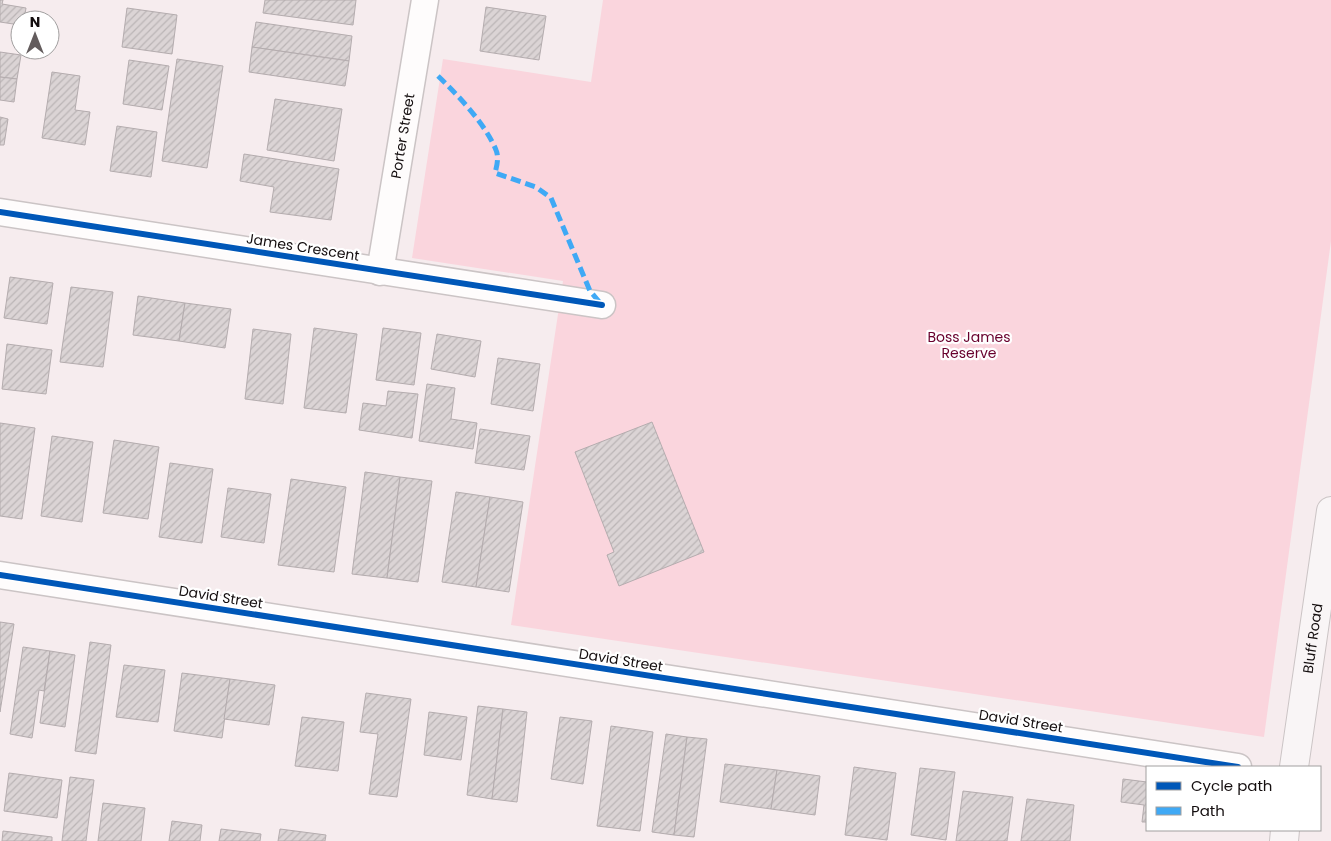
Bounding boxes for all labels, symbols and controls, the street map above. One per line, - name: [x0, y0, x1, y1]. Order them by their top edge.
- north arrow: [10, 10, 60, 60]
- text: N: [30, 12, 40, 32]
- street label: Porter Street: [386, 92, 419, 180]
- street label: James Crescent: [245, 228, 361, 266]
- park label: Boss James Reserve: [927, 327, 1011, 363]
- street label: David Street: [178, 580, 264, 614]
- street label: Bluff Road: [1298, 602, 1328, 675]
- street label: David Street: [578, 643, 664, 677]
- street label: David Street: [978, 704, 1064, 738]
- legend: [1146, 766, 1321, 831]
- text: Cycle path: [1191, 775, 1272, 796]
- text: Path: [1191, 800, 1225, 821]

